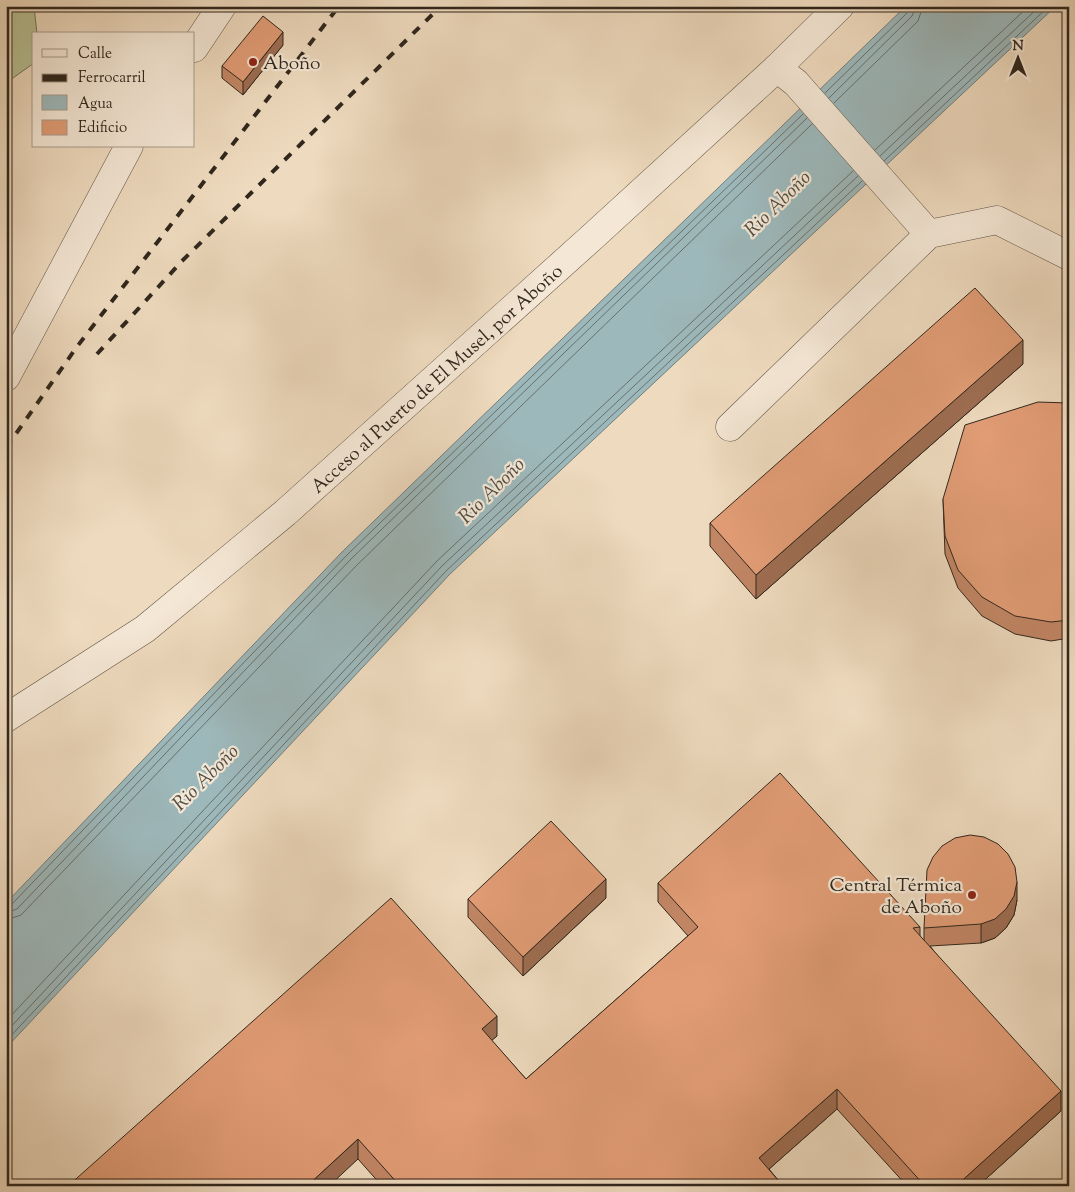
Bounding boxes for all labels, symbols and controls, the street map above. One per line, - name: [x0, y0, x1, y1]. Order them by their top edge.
- legend: [32, 32, 195, 148]
- north arrow: [992, 32, 1042, 82]
- text: N: [1012, 37, 1024, 57]
- text: Calle: [78, 44, 112, 65]
- place label: Aboño: [263, 51, 320, 78]
- marker: Aboño: [247, 56, 259, 68]
- text: Ferrocarril: [78, 68, 146, 89]
- text: Agua: [78, 94, 113, 115]
- text: Edificio: [78, 118, 127, 139]
- water label: Rio Aboño: [739, 165, 819, 245]
- street label: Acceso al Puerto de El Musel, por Aboño: [306, 259, 570, 501]
- water label: Rio Aboño: [453, 452, 533, 532]
- water label: Rio Aboño: [167, 739, 247, 819]
- place label: Central Térmica de Aboño: [830, 873, 962, 922]
- marker: Central Térmica de Aboño: [966, 889, 978, 901]

